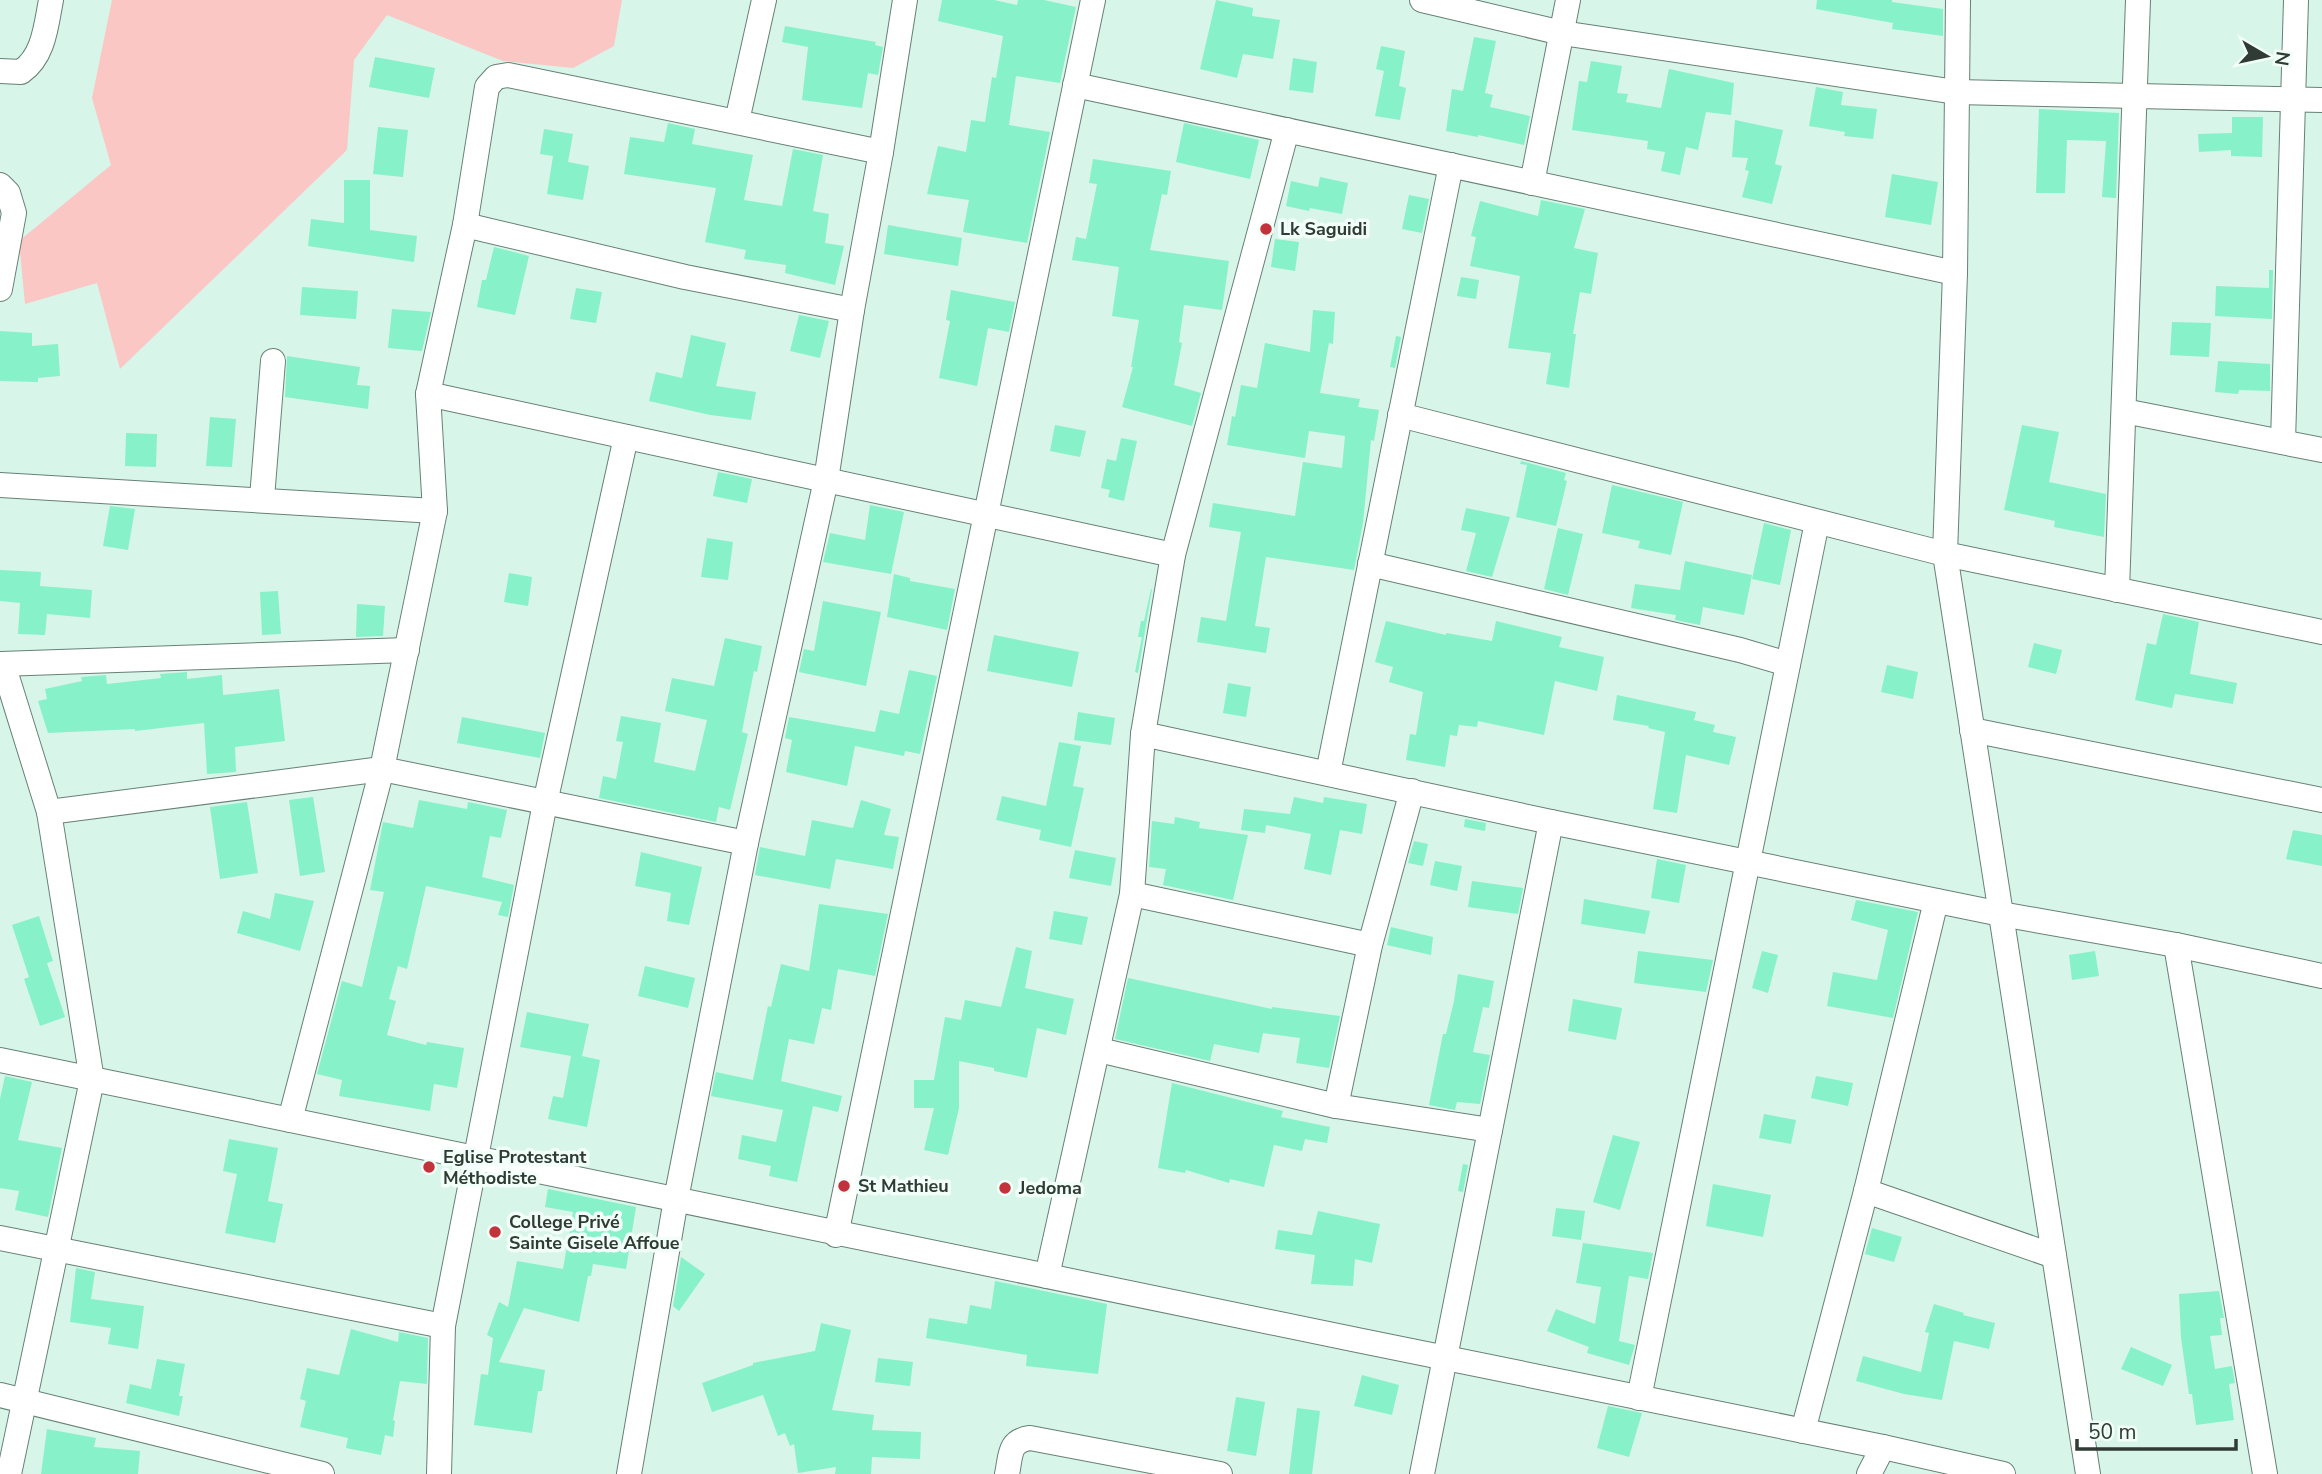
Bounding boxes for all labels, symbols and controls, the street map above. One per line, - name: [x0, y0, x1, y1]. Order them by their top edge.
- north arrow: [2231, 21, 2301, 91]
- text: N: [2268, 49, 2296, 68]
- place label: Lk Saguidi: [1280, 217, 1367, 241]
- marker: Lk Saguidi: [1258, 221, 1274, 237]
- place label: Eglise Protestant Méthodiste: [443, 1145, 587, 1190]
- marker: Eglise Protestant Méthodiste: [421, 1159, 437, 1175]
- place label: St Mathieu: [858, 1174, 949, 1198]
- place label: Jedoma: [1018, 1176, 1082, 1200]
- marker: St Mathieu: [836, 1178, 852, 1194]
- marker: Jedoma: [997, 1180, 1013, 1196]
- place label: College Privé Sainte Gisele Affoue: [509, 1210, 680, 1255]
- marker: College Privé Sainte Gisele Affoue: [487, 1224, 503, 1240]
- scale bar: [2077, 1408, 2236, 1452]
- text: 50 m: [2088, 1418, 2137, 1446]

